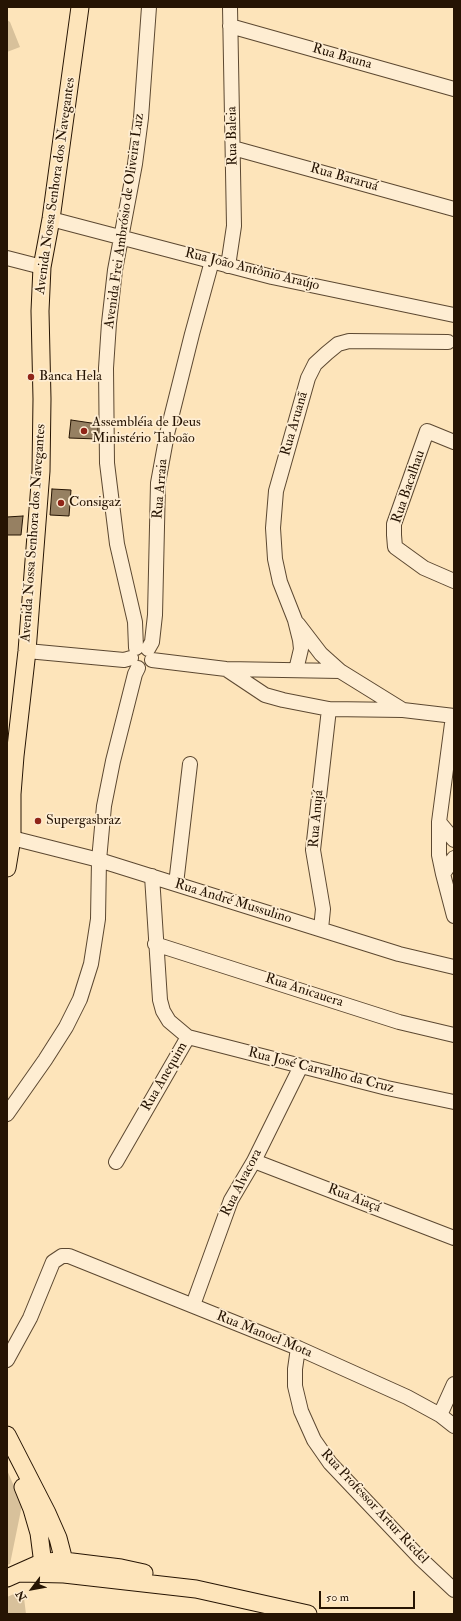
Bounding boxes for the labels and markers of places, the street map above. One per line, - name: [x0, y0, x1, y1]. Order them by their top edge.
- place label: Banca Hela: [39, 369, 102, 385]
- marker: Banca Hela: [26, 372, 36, 382]
- place label: Assembléia de Deus Ministério Taboão: [92, 415, 201, 448]
- marker: Assembléia de Deus Ministério Taboão: [79, 426, 89, 436]
- place label: Consigaz: [69, 495, 121, 511]
- marker: Consigaz: [56, 498, 66, 508]
- place label: Supergasbraz: [46, 813, 121, 829]
- marker: Supergasbraz: [33, 816, 43, 826]

